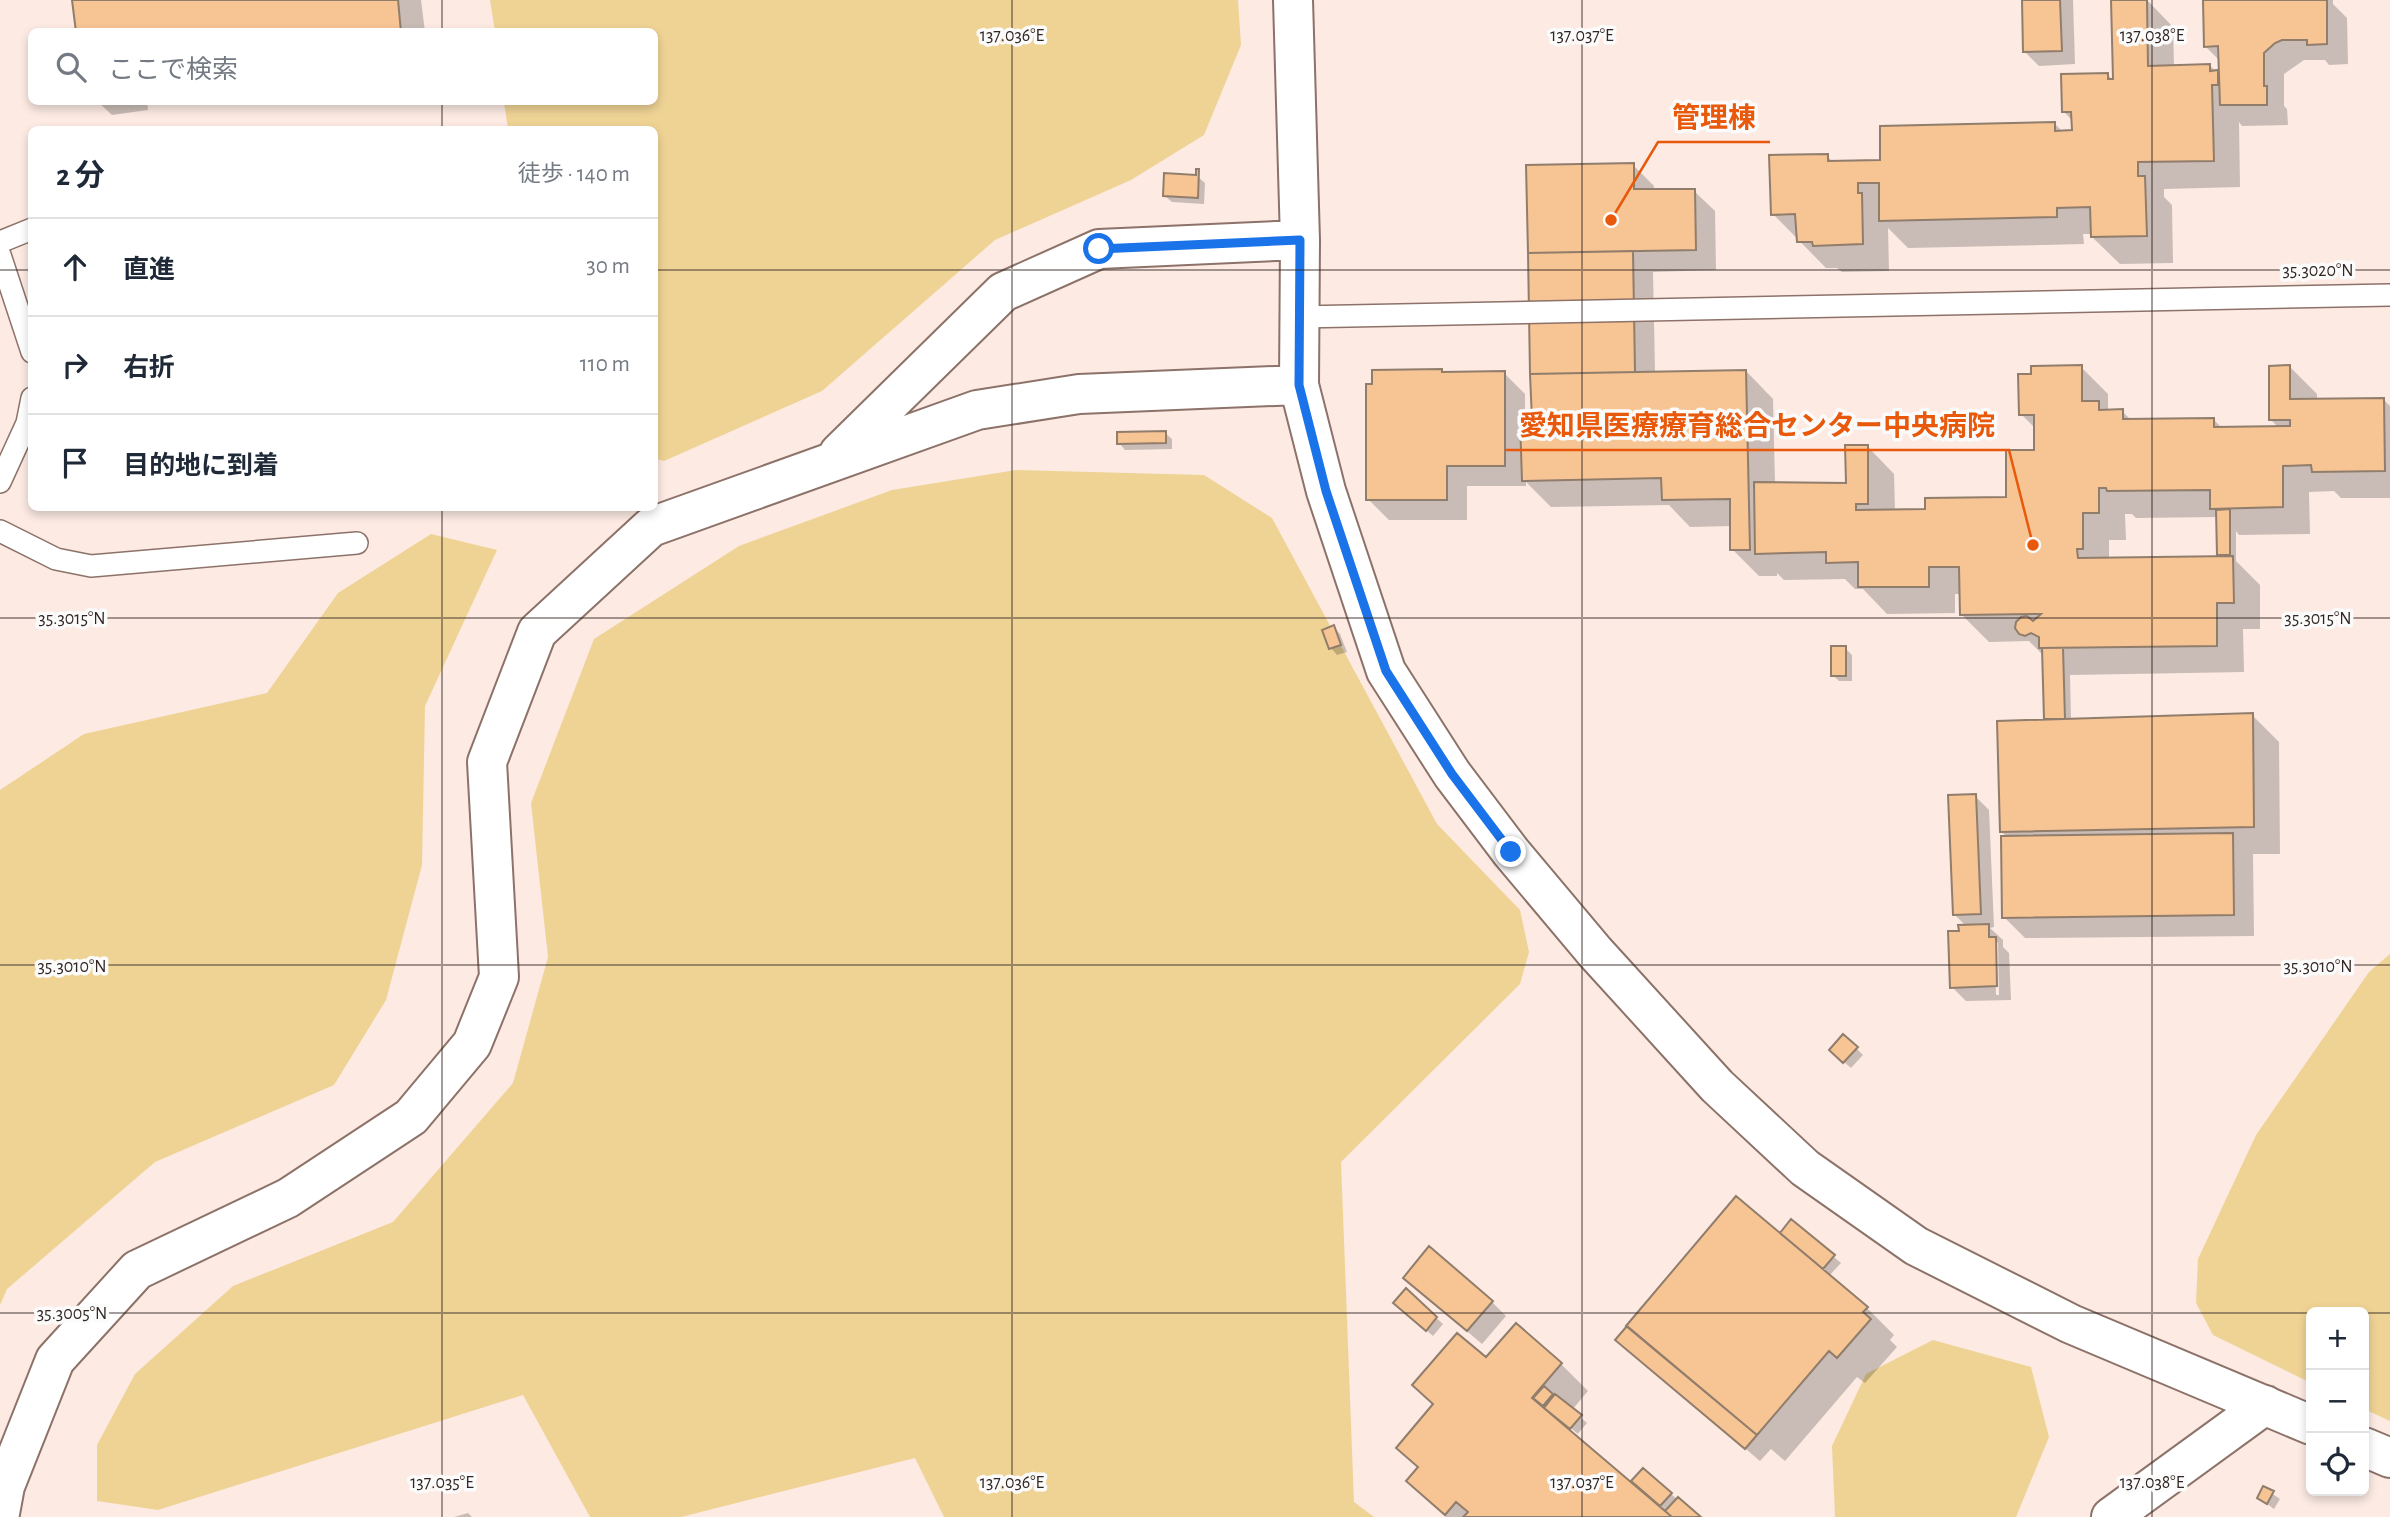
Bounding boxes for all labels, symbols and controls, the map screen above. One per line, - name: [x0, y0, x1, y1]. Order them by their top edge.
- text: 137.036°E: [980, 27, 1045, 45]
- text: 137.037°E: [1550, 27, 1614, 45]
- text: 137.038°E: [2120, 27, 2185, 45]
- search box: [28, 28, 658, 105]
- icon: search: [52, 48, 90, 86]
- text: ここで検索: [108, 57, 238, 83]
- callout: 管理棟: [1658, 93, 1770, 142]
- text: 管理棟: [1672, 102, 1756, 133]
- text: 2 分: [56, 161, 105, 191]
- text: 徒歩 · 140 m: [518, 163, 630, 186]
- route start: [1083, 233, 1114, 264]
- icon: ahead: [56, 248, 94, 286]
- text: 30 m: [586, 255, 630, 278]
- text: 直進: [123, 257, 175, 283]
- text: 35.3020°N: [2282, 262, 2354, 280]
- icon: right: [56, 346, 94, 384]
- text: 110 m: [580, 353, 630, 376]
- text: 右折: [123, 355, 175, 381]
- callout: 愛知県医療療育総合センター中央病院: [1505, 401, 2009, 450]
- text: 愛知県医療療育総合センター中央病院: [1519, 411, 1995, 441]
- icon: arrive: [56, 444, 94, 482]
- text: 目的地に到着: [123, 453, 279, 479]
- text: 35.3015°N: [38, 610, 106, 628]
- text: 35.3015°N: [2284, 610, 2352, 628]
- route end: [1495, 836, 1526, 867]
- text: 35.3010°N: [37, 958, 107, 976]
- text: 35.3010°N: [2283, 958, 2353, 976]
- text: 35.3005°N: [37, 1305, 107, 1323]
- map controls: [2306, 1307, 2369, 1496]
- button: +: [2306, 1307, 2369, 1370]
- button: −: [2306, 1370, 2369, 1433]
- button: locate: [2306, 1433, 2369, 1496]
- text: 137.035°E: [410, 1474, 474, 1492]
- text: 137.036°E: [980, 1474, 1045, 1492]
- text: 137.037°E: [1550, 1474, 1614, 1492]
- text: 137.038°E: [2120, 1474, 2185, 1492]

